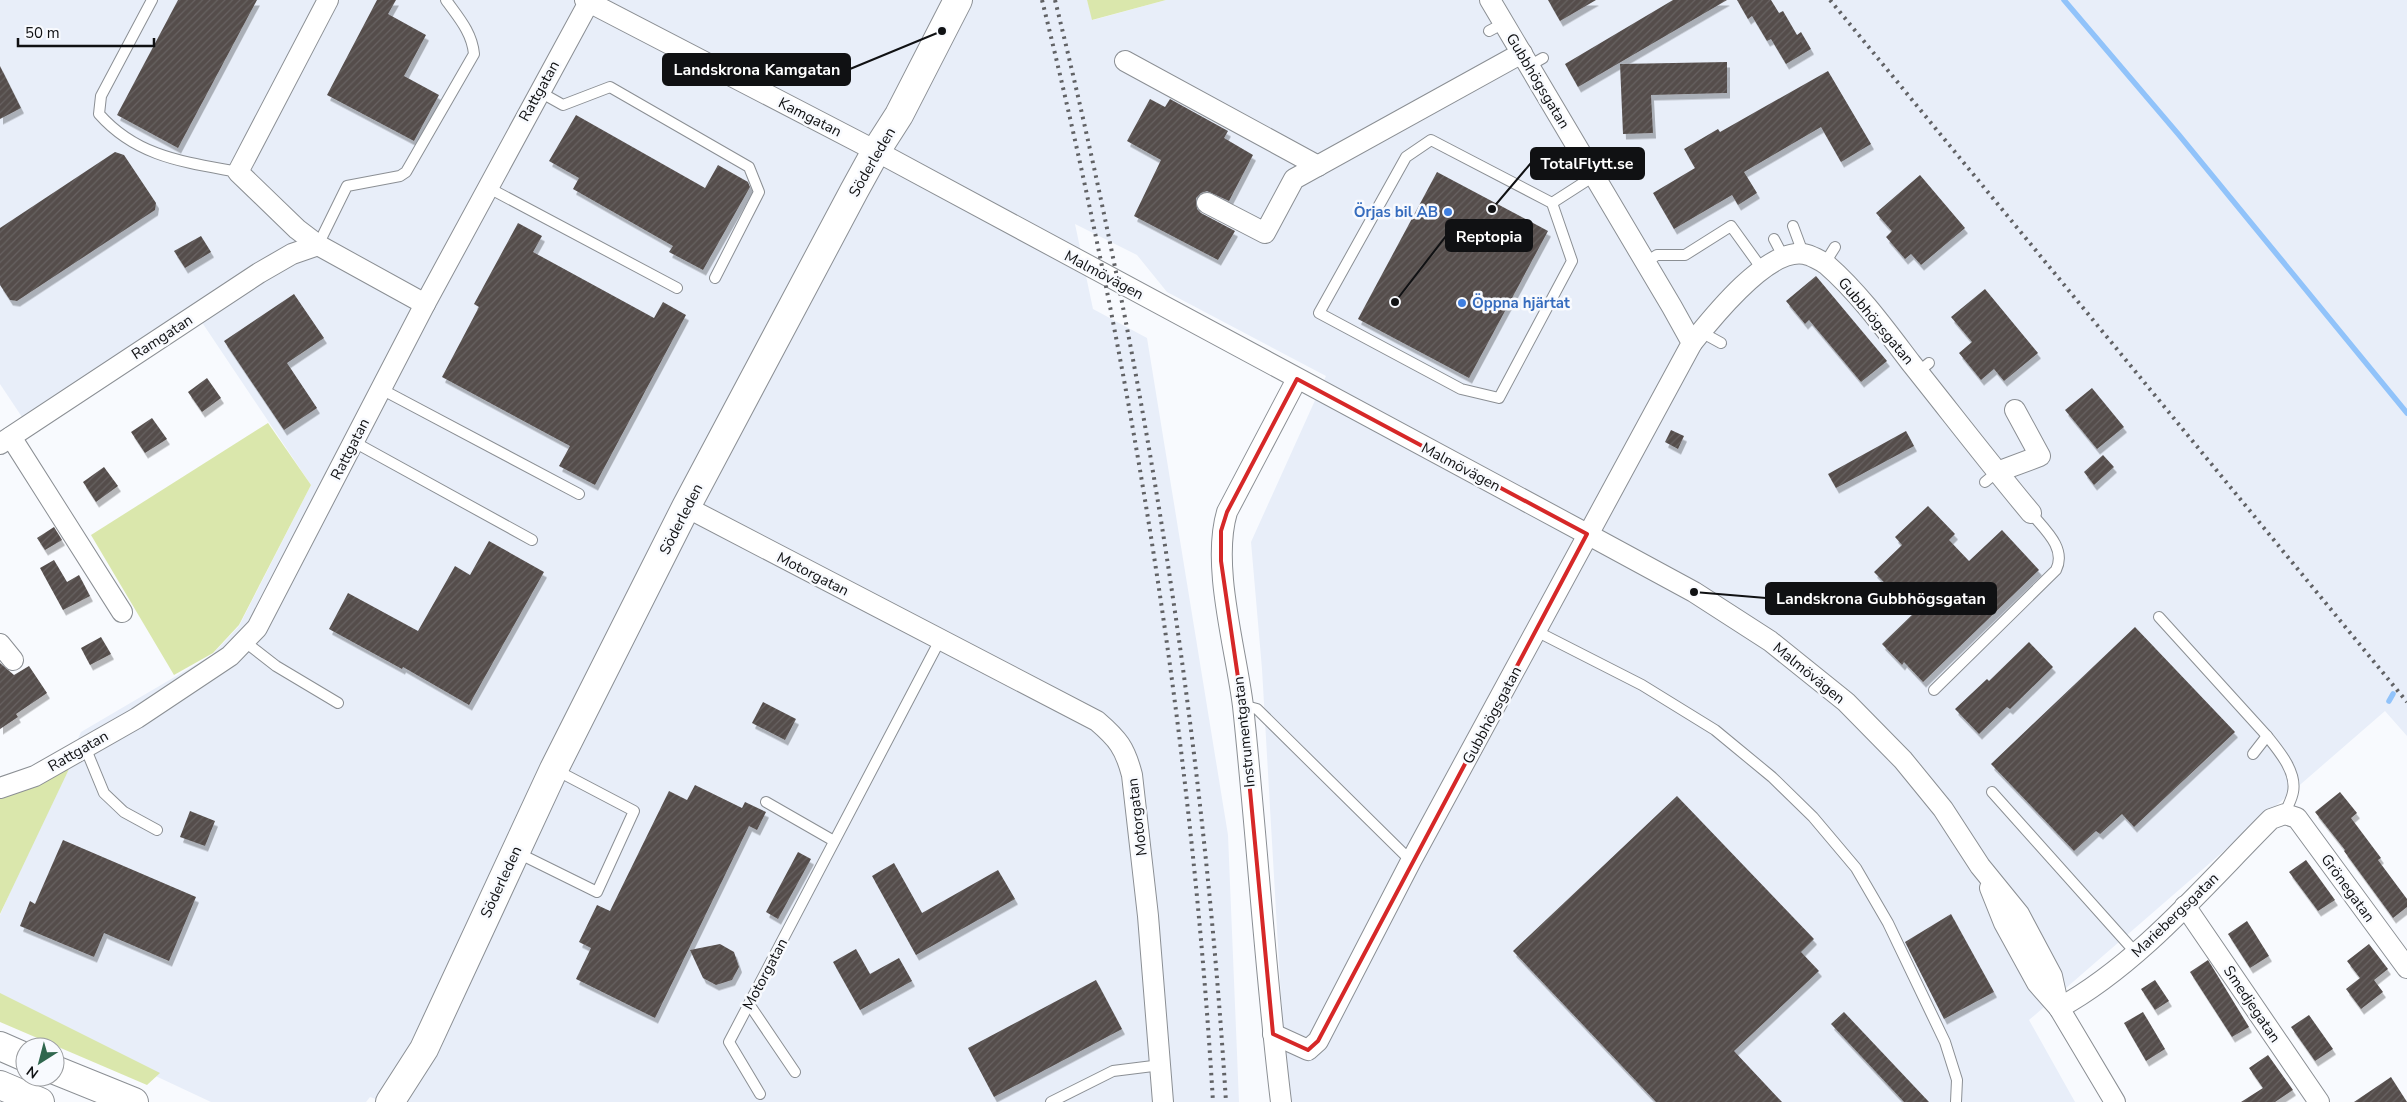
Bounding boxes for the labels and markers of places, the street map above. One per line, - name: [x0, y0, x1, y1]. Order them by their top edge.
- callout: Landskrona Kamgatan: [663, 54, 850, 85]
- callout: TotalFlytt.se: [1531, 148, 1644, 179]
- place label: Örjas bil AB: [1354, 202, 1438, 222]
- marker: Örjas bil AB: [1442, 206, 1454, 218]
- callout: Reptopia: [1446, 220, 1532, 251]
- place label: Öppna hjärtat: [1472, 293, 1570, 313]
- marker: Öppna hjärtat: [1456, 297, 1468, 309]
- callout: Landskrona Gubbhögsgatan: [1766, 583, 1996, 614]

